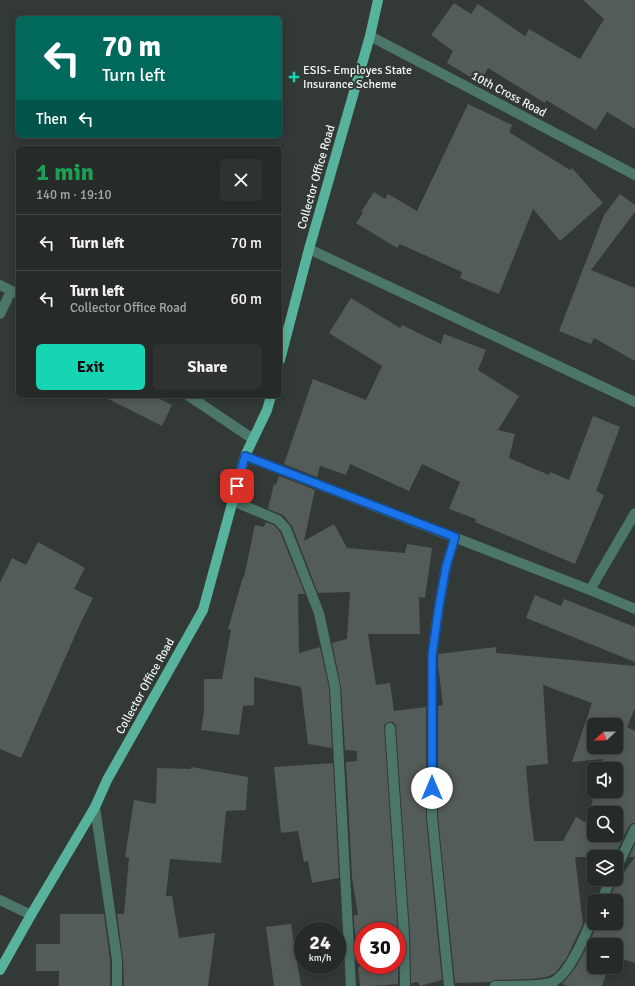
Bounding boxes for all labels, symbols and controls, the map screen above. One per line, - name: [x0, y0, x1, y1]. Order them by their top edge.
- text: 70 m: [102, 30, 161, 64]
- icon: left: [36, 32, 88, 84]
- place label: ESIS- Employes State Insurance Scheme: [303, 63, 412, 92]
- text: Turn left: [102, 64, 165, 86]
- street label: 10th Cross Road: [469, 68, 549, 121]
- marker: ESIS- Employes State Insurance Scheme: [288, 71, 300, 83]
- icon: left: [75, 108, 97, 130]
- text: Then: [36, 110, 67, 128]
- street label: Collector Office Road: [294, 123, 339, 231]
- text: 1 min: [36, 157, 94, 187]
- button: close: [220, 159, 262, 201]
- text: 140 m · 19:10: [36, 187, 112, 203]
- icon: left: [36, 232, 58, 254]
- text: Turn left: [70, 234, 124, 252]
- text: 70 m: [231, 234, 262, 252]
- text: Turn left: [70, 282, 124, 300]
- icon: left: [36, 288, 58, 310]
- text: 60 m: [231, 290, 262, 308]
- text: Collector Office Road: [70, 300, 187, 316]
- button: Exit: [36, 344, 145, 390]
- button: Share: [153, 344, 262, 390]
- pin: [220, 469, 254, 503]
- icon: arrive: [226, 475, 248, 497]
- street label: Collector Office Road: [113, 635, 178, 737]
- north arrow: [587, 718, 623, 754]
- map controls: [587, 718, 623, 974]
- button: sound: [587, 762, 623, 798]
- position arrow: [411, 767, 453, 809]
- button: search: [587, 806, 623, 842]
- button: layers: [587, 850, 623, 886]
- button: +: [587, 894, 623, 930]
- speed limit sign: 30: [354, 922, 406, 974]
- text: 24: [309, 930, 331, 955]
- button: −: [587, 938, 623, 974]
- text: km/h: [309, 952, 331, 964]

